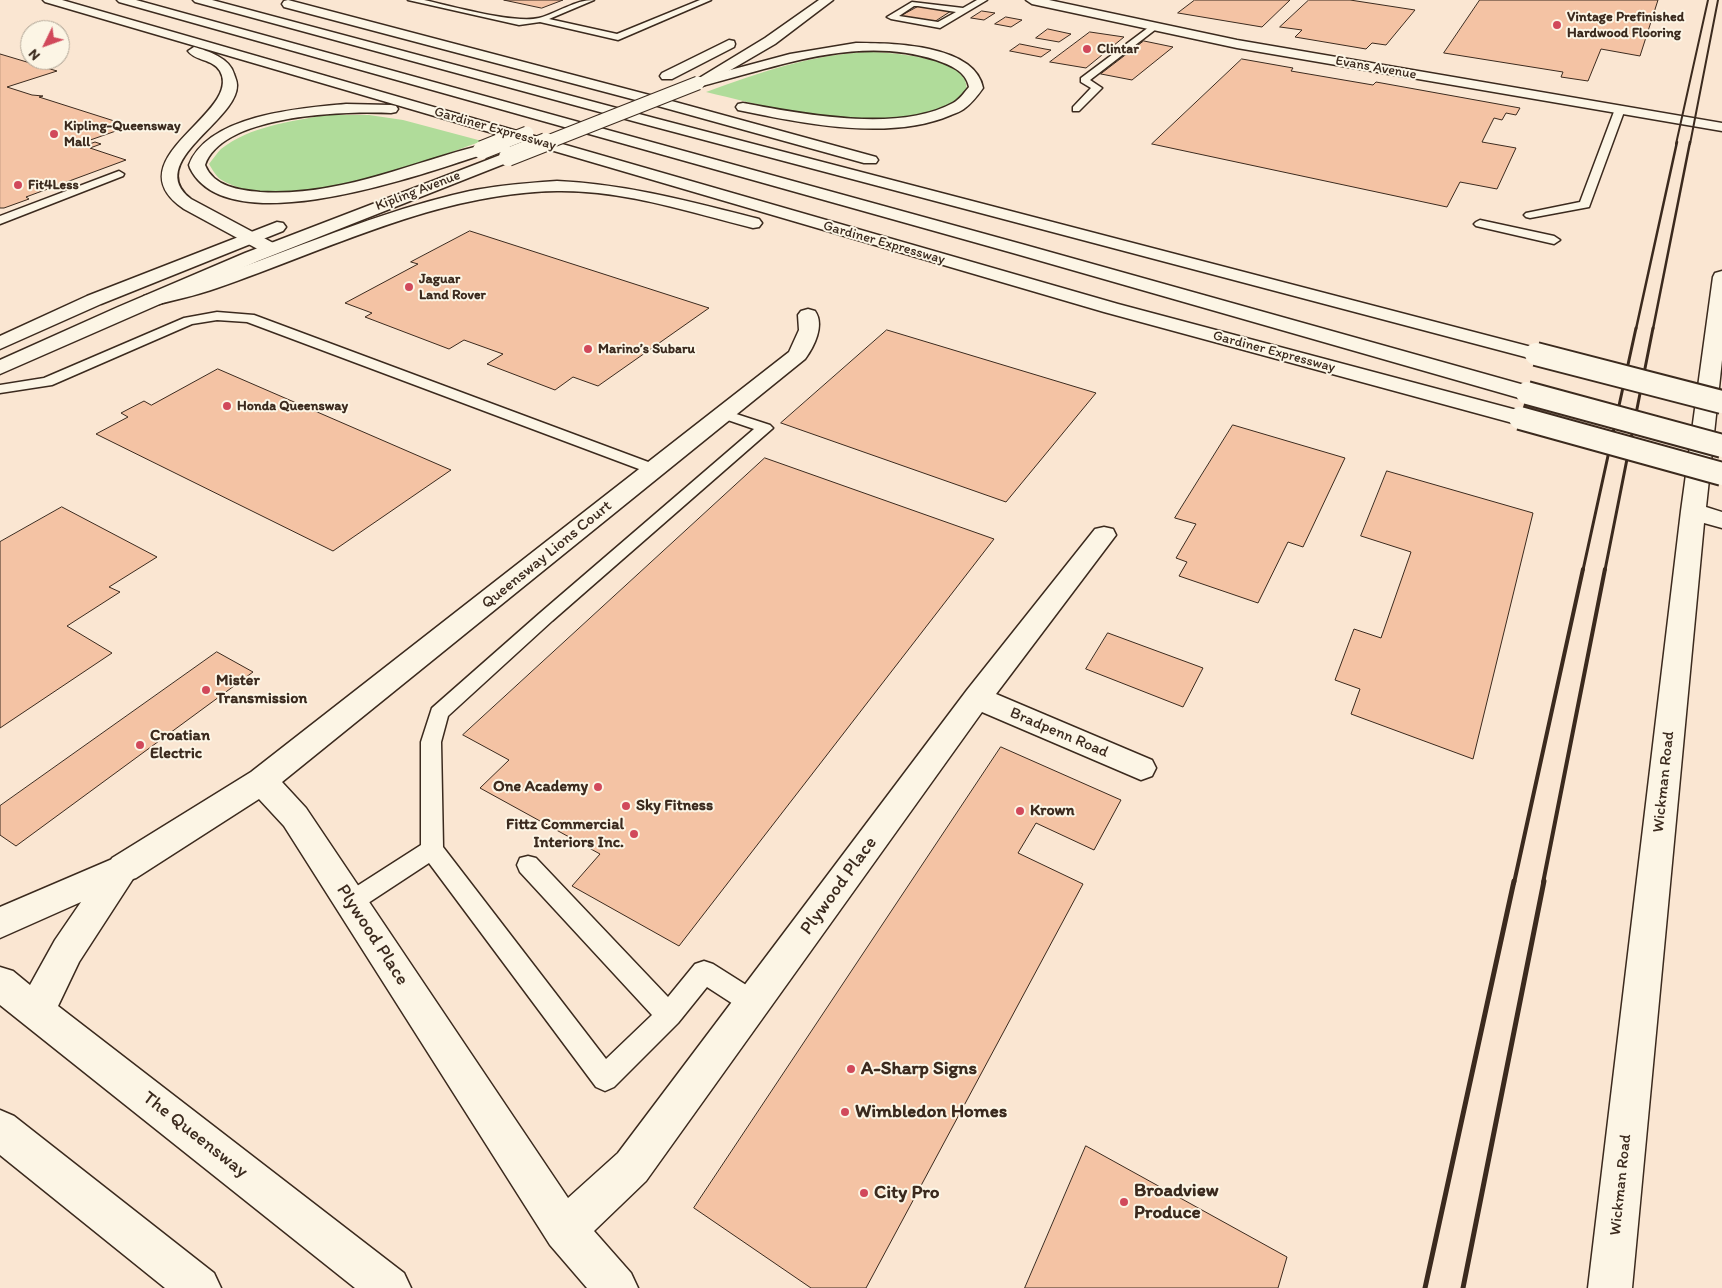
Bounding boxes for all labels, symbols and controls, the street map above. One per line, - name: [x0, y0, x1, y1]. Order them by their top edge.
- place label: Vintage Prefinished Hardwood Flooring: [1567, 9, 1684, 41]
- marker: Vintage Prefinished Hardwood Flooring: [1551, 19, 1563, 31]
- north arrow: [20, 20, 70, 70]
- place label: Clintar: [1097, 41, 1139, 57]
- marker: Clintar: [1081, 43, 1093, 55]
- text: N: [25, 46, 44, 64]
- street label: Evans Avenue: [1334, 53, 1418, 83]
- street label: Gardiner Expressway: [432, 104, 558, 154]
- place label: Kipling-Queensway Mall: [64, 118, 181, 150]
- marker: Kipling-Queensway Mall: [48, 128, 60, 140]
- street label: Kipling Avenue: [373, 167, 463, 215]
- place label: Fit4Less: [28, 177, 79, 193]
- marker: Fit4Less: [12, 179, 24, 191]
- street label: Gardiner Expressway: [821, 218, 947, 268]
- place label: Jaguar Land Rover: [419, 271, 486, 304]
- marker: Jaguar Land Rover: [403, 281, 415, 293]
- street label: Gardiner Expressway: [1211, 328, 1337, 376]
- place label: Marino’s Subaru: [598, 341, 695, 357]
- marker: Marino’s Subaru: [582, 343, 594, 355]
- place label: Honda Queensway: [237, 398, 348, 414]
- marker: Honda Queensway: [221, 400, 233, 412]
- street label: Queensway Lions Court: [478, 497, 616, 613]
- place label: Mister Transmission: [216, 671, 307, 709]
- marker: Mister Transmission: [200, 684, 212, 696]
- street label: Bradpenn Road: [1007, 704, 1111, 762]
- place label: Croatian Electric: [150, 726, 210, 764]
- street label: Wickman Road: [1649, 730, 1679, 834]
- marker: Croatian Electric: [134, 739, 146, 751]
- place label: One Academy: [493, 777, 588, 797]
- marker: One Academy: [592, 781, 604, 793]
- place label: Sky Fitness: [636, 796, 713, 816]
- marker: Sky Fitness: [620, 800, 632, 812]
- place label: Krown: [1030, 801, 1075, 821]
- marker: Krown: [1014, 805, 1026, 817]
- place label: Fittz Commercial Interiors Inc.: [506, 815, 624, 853]
- marker: Fittz Commercial Interiors Inc.: [628, 828, 640, 840]
- street label: Plywood Place: [796, 832, 882, 940]
- street label: Plywood Place: [331, 880, 413, 990]
- place label: A-Sharp Signs: [861, 1058, 977, 1080]
- marker: A-Sharp Signs: [845, 1063, 857, 1075]
- street label: The Queensway: [138, 1087, 252, 1183]
- place label: Wimbledon Homes: [855, 1101, 1007, 1123]
- marker: Wimbledon Homes: [839, 1106, 851, 1118]
- street label: Wickman Road: [1606, 1133, 1636, 1237]
- place label: Broadview Produce: [1134, 1180, 1219, 1224]
- place label: City Pro: [874, 1182, 940, 1204]
- marker: City Pro: [858, 1187, 870, 1199]
- marker: Broadview Produce: [1118, 1196, 1130, 1208]

